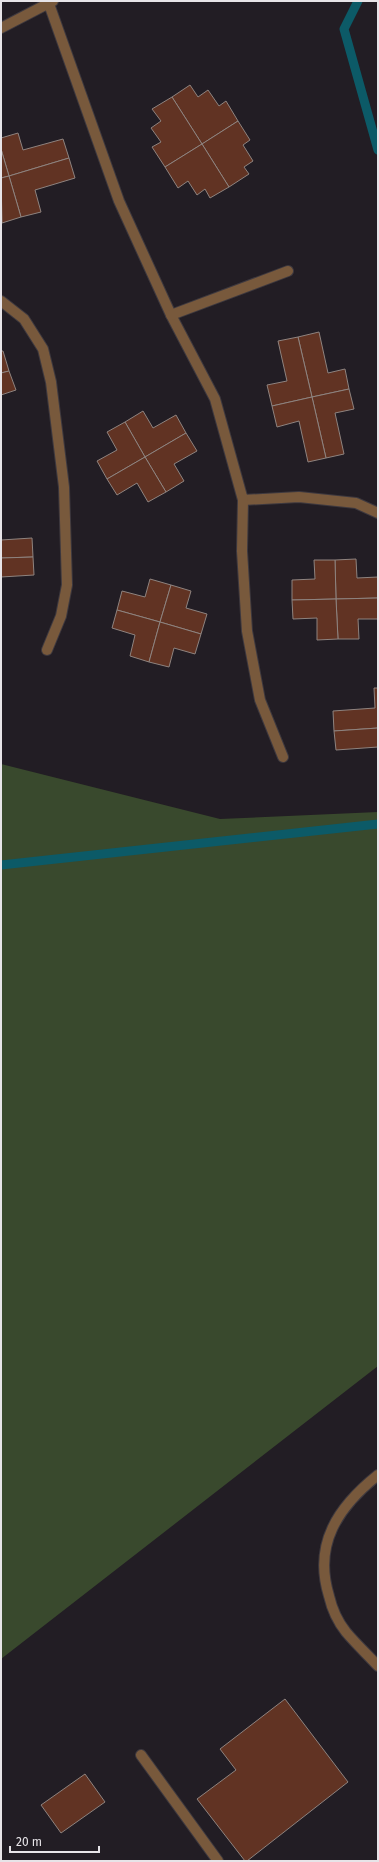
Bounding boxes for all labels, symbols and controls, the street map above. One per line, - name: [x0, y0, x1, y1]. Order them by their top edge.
- scale bar: [10, 1828, 99, 1854]
- text: 20 m: [16, 1835, 42, 1849]

